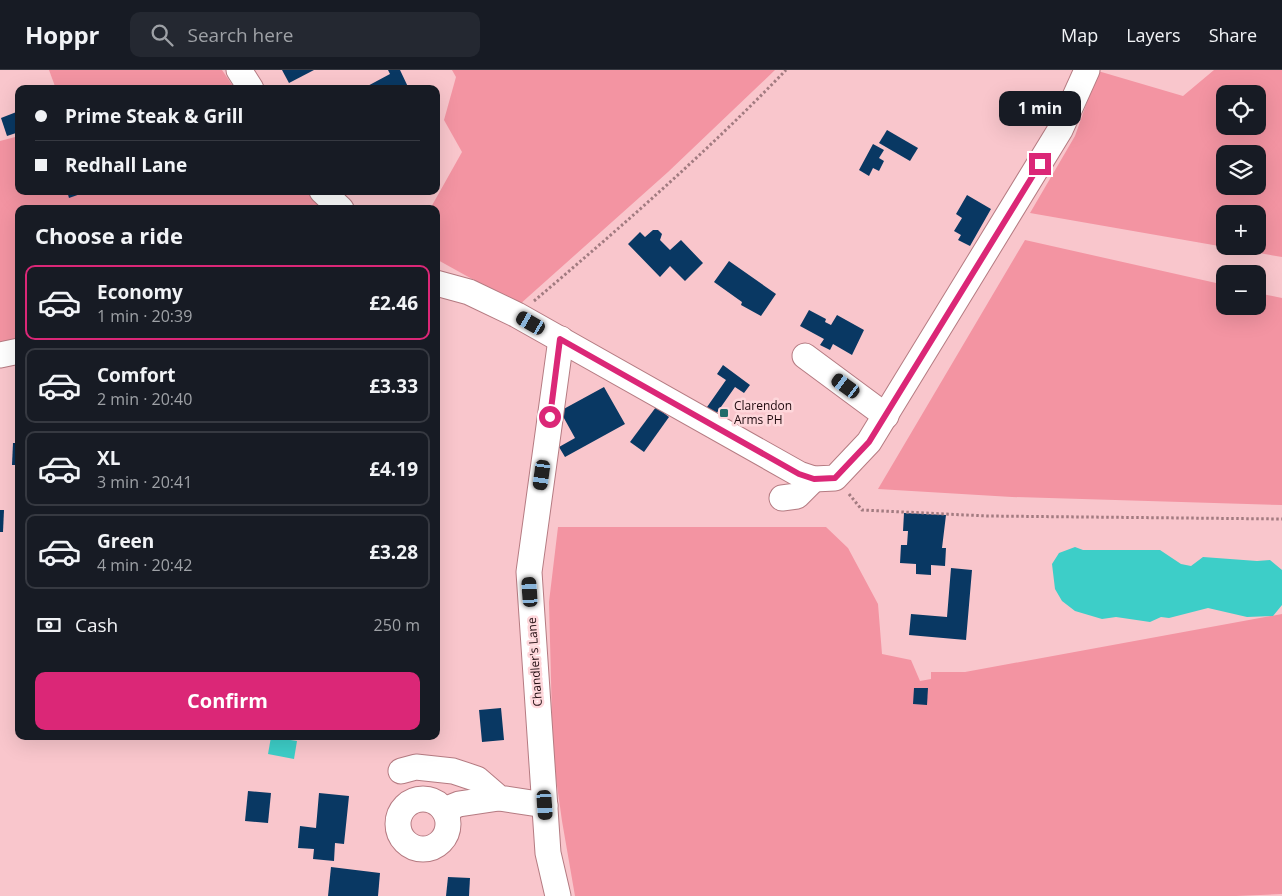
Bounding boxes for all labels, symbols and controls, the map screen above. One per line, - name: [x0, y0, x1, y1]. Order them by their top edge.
- search box: [130, 12, 480, 57]
- text: Hoppr: [25, 18, 100, 51]
- icon: search: [148, 21, 176, 49]
- text: Search here: [188, 22, 293, 48]
- text: Map: [1061, 23, 1098, 47]
- text: Layers: [1126, 23, 1181, 47]
- text: Share: [1209, 23, 1257, 47]
- map controls: [1216, 85, 1266, 315]
- button: locate: [1216, 85, 1266, 135]
- callout: 1 min: [999, 92, 1081, 126]
- text: 1 min: [1018, 97, 1062, 119]
- text: Prime Steak & Grill: [65, 103, 243, 129]
- button: layers: [1216, 145, 1266, 195]
- text: Redhall Lane: [65, 152, 187, 178]
- route end: [1029, 153, 1051, 175]
- button: +: [1216, 205, 1266, 255]
- text: Choose a ride: [35, 220, 183, 250]
- button: −: [1216, 265, 1266, 315]
- text: Economy: [97, 279, 183, 305]
- icon: car: [37, 280, 82, 325]
- text: £2.46: [369, 290, 418, 316]
- text: 1 min · 20:39: [97, 305, 192, 327]
- car: [514, 309, 547, 337]
- text: Comfort: [97, 362, 176, 388]
- icon: car: [37, 363, 82, 408]
- car: [829, 371, 862, 401]
- text: £3.33: [369, 373, 418, 399]
- text: 2 min · 20:40: [97, 388, 192, 410]
- place label: Clarendon Arms PH: [734, 397, 792, 428]
- route start: [539, 406, 561, 428]
- marker: Clarendon Arms PH: [718, 407, 730, 419]
- text: XL: [97, 445, 120, 471]
- icon: car: [37, 446, 82, 491]
- text: £4.19: [369, 456, 418, 482]
- car: [532, 459, 551, 491]
- text: 3 min · 20:41: [97, 471, 192, 493]
- text: Green: [97, 528, 154, 554]
- icon: car: [37, 529, 82, 574]
- text: £3.28: [369, 539, 418, 565]
- text: 4 min · 20:42: [97, 554, 192, 576]
- car: [521, 577, 538, 607]
- icon: cash: [35, 611, 63, 639]
- text: Cash: [75, 612, 118, 638]
- text: 250 m: [374, 614, 420, 636]
- street label: Chandler's Lane: [523, 617, 546, 707]
- button: Confirm: [35, 672, 420, 730]
- car: [536, 790, 553, 820]

